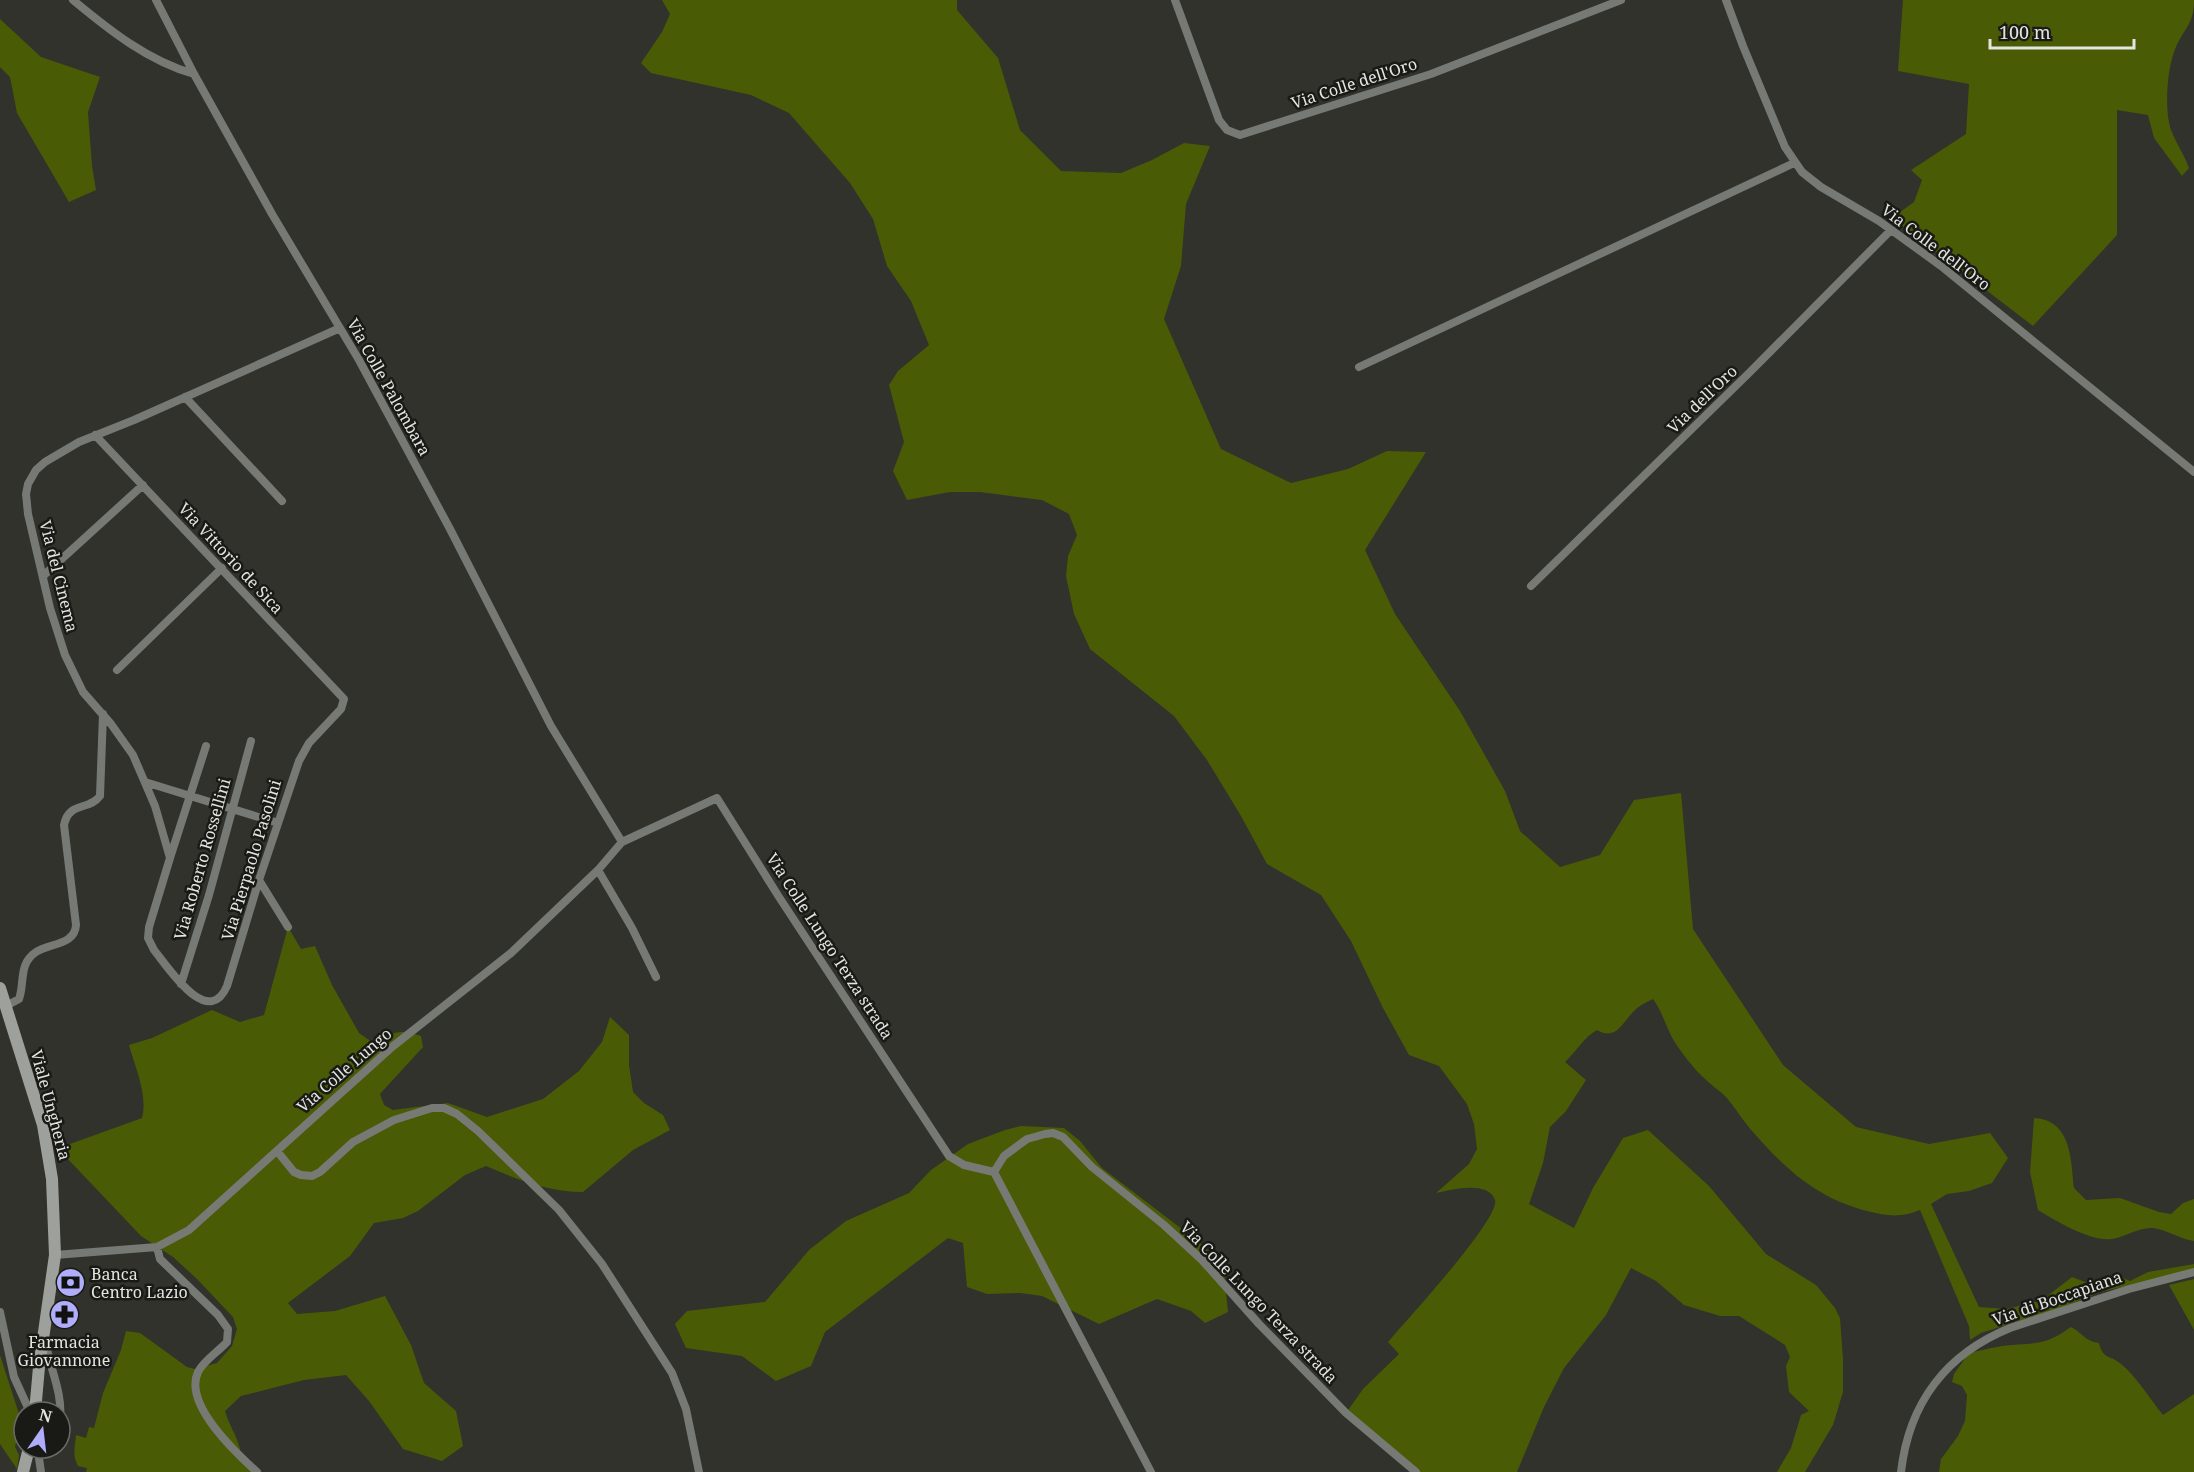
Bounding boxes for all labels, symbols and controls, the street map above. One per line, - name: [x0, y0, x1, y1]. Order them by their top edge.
- scale bar: [1990, 12, 2134, 50]
- text: 100 m: [1999, 20, 2051, 44]
- street label: Via Colle dell'Oro: [1288, 52, 1420, 114]
- street label: Via Colle dell'Oro: [1877, 199, 1995, 295]
- street label: Via Colle Palombara: [342, 314, 436, 460]
- street label: Via dell'Oro: [1662, 360, 1742, 438]
- street label: Via Vittorio de Sica: [174, 498, 288, 618]
- street label: Via del Cinema: [34, 518, 84, 634]
- street label: Via Roberto Rossellini: [168, 776, 236, 942]
- street label: Via Pierpaolo Pasolini: [216, 777, 286, 943]
- street label: Via Colle Lungo Terza strada: [762, 849, 898, 1043]
- street label: Via Colle Lungo: [292, 1023, 396, 1117]
- street label: Viale Ungheria: [26, 1047, 76, 1163]
- street label: Via Colle Lungo Terza strada: [1176, 1216, 1342, 1388]
- place label: Banca Centro Lazio: [91, 1263, 188, 1303]
- street label: Via di Boccapiana: [1989, 1265, 2125, 1331]
- bank icon: Banca Centro Lazio: [54, 1267, 86, 1299]
- pharmacy icon: Farmacia Giovannone: [48, 1298, 80, 1330]
- place label: Farmacia Giovannone: [18, 1331, 110, 1371]
- north arrow: [12, 1400, 72, 1460]
- text: N: [37, 1403, 55, 1428]

